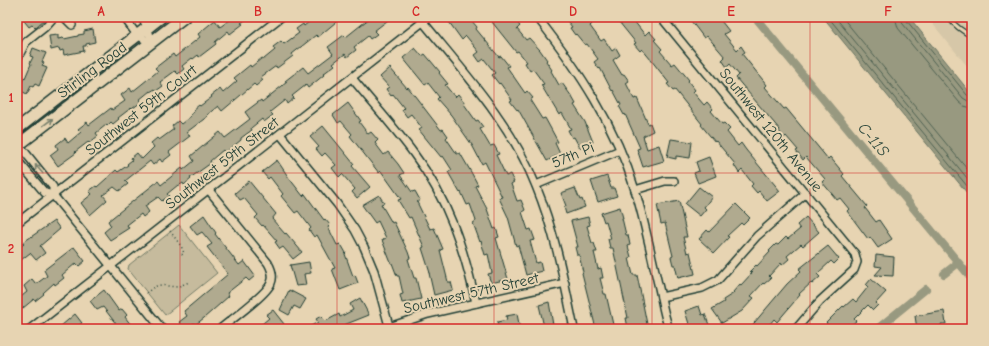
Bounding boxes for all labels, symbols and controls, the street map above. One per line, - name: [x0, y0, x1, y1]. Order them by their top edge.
- text: A: [97, 4, 105, 19]
- text: B: [254, 4, 262, 19]
- text: C: [412, 4, 420, 19]
- text: D: [569, 4, 577, 19]
- text: E: [727, 4, 735, 19]
- text: F: [884, 4, 892, 19]
- street label: Stirling Road: [54, 38, 130, 102]
- street label: Southwest 59th Court: [82, 60, 201, 159]
- street label: Southwest 120th Avenue: [716, 65, 827, 196]
- text: 1: [8, 90, 14, 105]
- street label: Southwest 59th Street: [162, 113, 283, 213]
- one-way arrow: [42, 118, 53, 126]
- water label: C-11S: [854, 119, 893, 161]
- street label: 57th Pi: [549, 138, 597, 172]
- one-way arrow: [34, 164, 43, 175]
- text: 2: [8, 241, 14, 256]
- street label: Southwest 57th Street: [402, 269, 541, 317]

